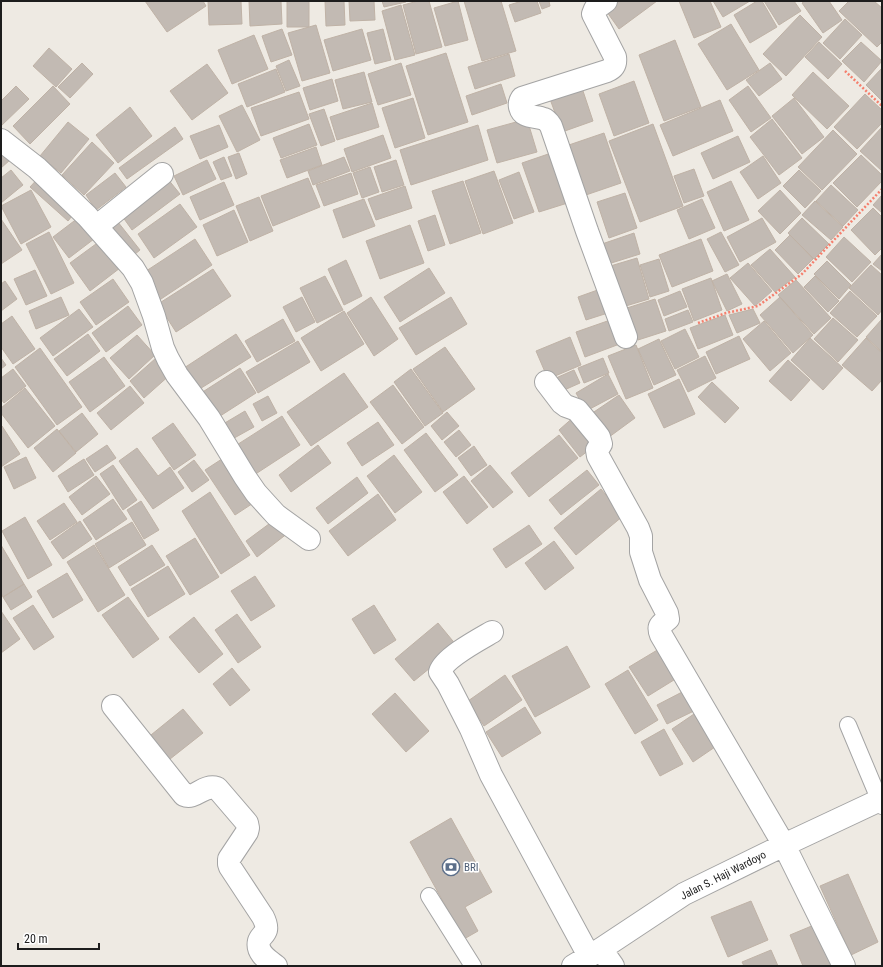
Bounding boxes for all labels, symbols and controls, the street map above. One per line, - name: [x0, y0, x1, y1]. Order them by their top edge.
- street label: Jalan S. Haji Wardoyo: [678, 848, 769, 903]
- bank icon: BRI: [441, 857, 461, 877]
- place label: BRI: [464, 861, 479, 874]
- scale bar: [18, 925, 99, 951]
- text: 20 m: [24, 932, 48, 946]

